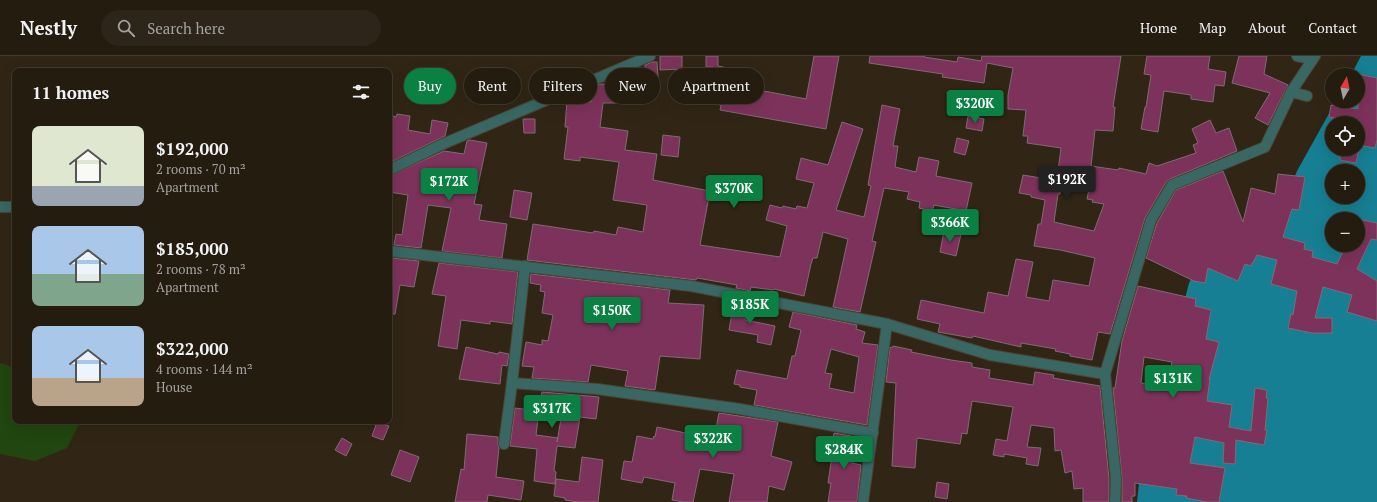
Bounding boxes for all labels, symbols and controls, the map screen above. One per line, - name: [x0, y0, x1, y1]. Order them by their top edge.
- search box: [101, 10, 381, 46]
- text: Nestly: [20, 15, 77, 40]
- icon: search: [115, 17, 137, 39]
- text: Search here: [147, 18, 225, 38]
- text: Home: [1140, 18, 1177, 37]
- text: Map: [1199, 18, 1226, 37]
- text: About: [1248, 18, 1286, 37]
- text: Contact: [1308, 18, 1357, 37]
- chip: Buy: [404, 68, 456, 104]
- chip: Rent: [464, 68, 521, 104]
- chip: Filters: [529, 68, 597, 104]
- chip: New: [605, 68, 660, 104]
- chip: Apartment: [668, 68, 764, 104]
- north arrow: [1325, 68, 1365, 108]
- map controls: [1325, 68, 1365, 252]
- text: 11 homes: [32, 81, 109, 104]
- icon: filters: [350, 81, 372, 103]
- pin: $320K: [947, 90, 1003, 124]
- text: $320K: [956, 94, 994, 112]
- button: locate: [1325, 116, 1365, 156]
- text: $192,000: [156, 137, 228, 160]
- icon: home: [64, 142, 112, 190]
- text: 2 rooms · 70 m²: [156, 160, 246, 178]
- button: +: [1325, 164, 1365, 204]
- pin: $192K: [1039, 166, 1095, 200]
- pin: $172K: [421, 168, 477, 202]
- text: $192K: [1048, 170, 1086, 188]
- text: $172K: [430, 172, 468, 190]
- pin: $370K: [706, 175, 762, 209]
- text: Apartment: [156, 178, 219, 196]
- text: $370K: [715, 179, 753, 197]
- pin: $366K: [922, 209, 978, 243]
- button: −: [1325, 212, 1365, 252]
- text: $366K: [931, 213, 969, 231]
- text: $185,000: [156, 237, 228, 260]
- icon: home: [64, 242, 112, 290]
- text: 2 rooms · 78 m²: [156, 260, 246, 278]
- text: Apartment: [156, 278, 219, 296]
- pin: $185K: [722, 291, 778, 325]
- text: $185K: [731, 295, 769, 313]
- pin: $150K: [584, 297, 640, 331]
- text: $150K: [593, 301, 631, 319]
- text: $322,000: [156, 337, 228, 360]
- icon: home: [64, 342, 112, 390]
- text: 4 rooms · 144 m²: [156, 360, 253, 378]
- pin: $131K: [1145, 365, 1201, 399]
- text: $131K: [1154, 369, 1192, 387]
- text: House: [156, 378, 192, 396]
- pin: $317K: [524, 395, 580, 429]
- text: $317K: [533, 399, 571, 417]
- pin: $322K: [685, 425, 741, 459]
- text: $322K: [694, 429, 732, 447]
- pin: $284K: [816, 436, 872, 470]
- text: $284K: [825, 440, 863, 458]

